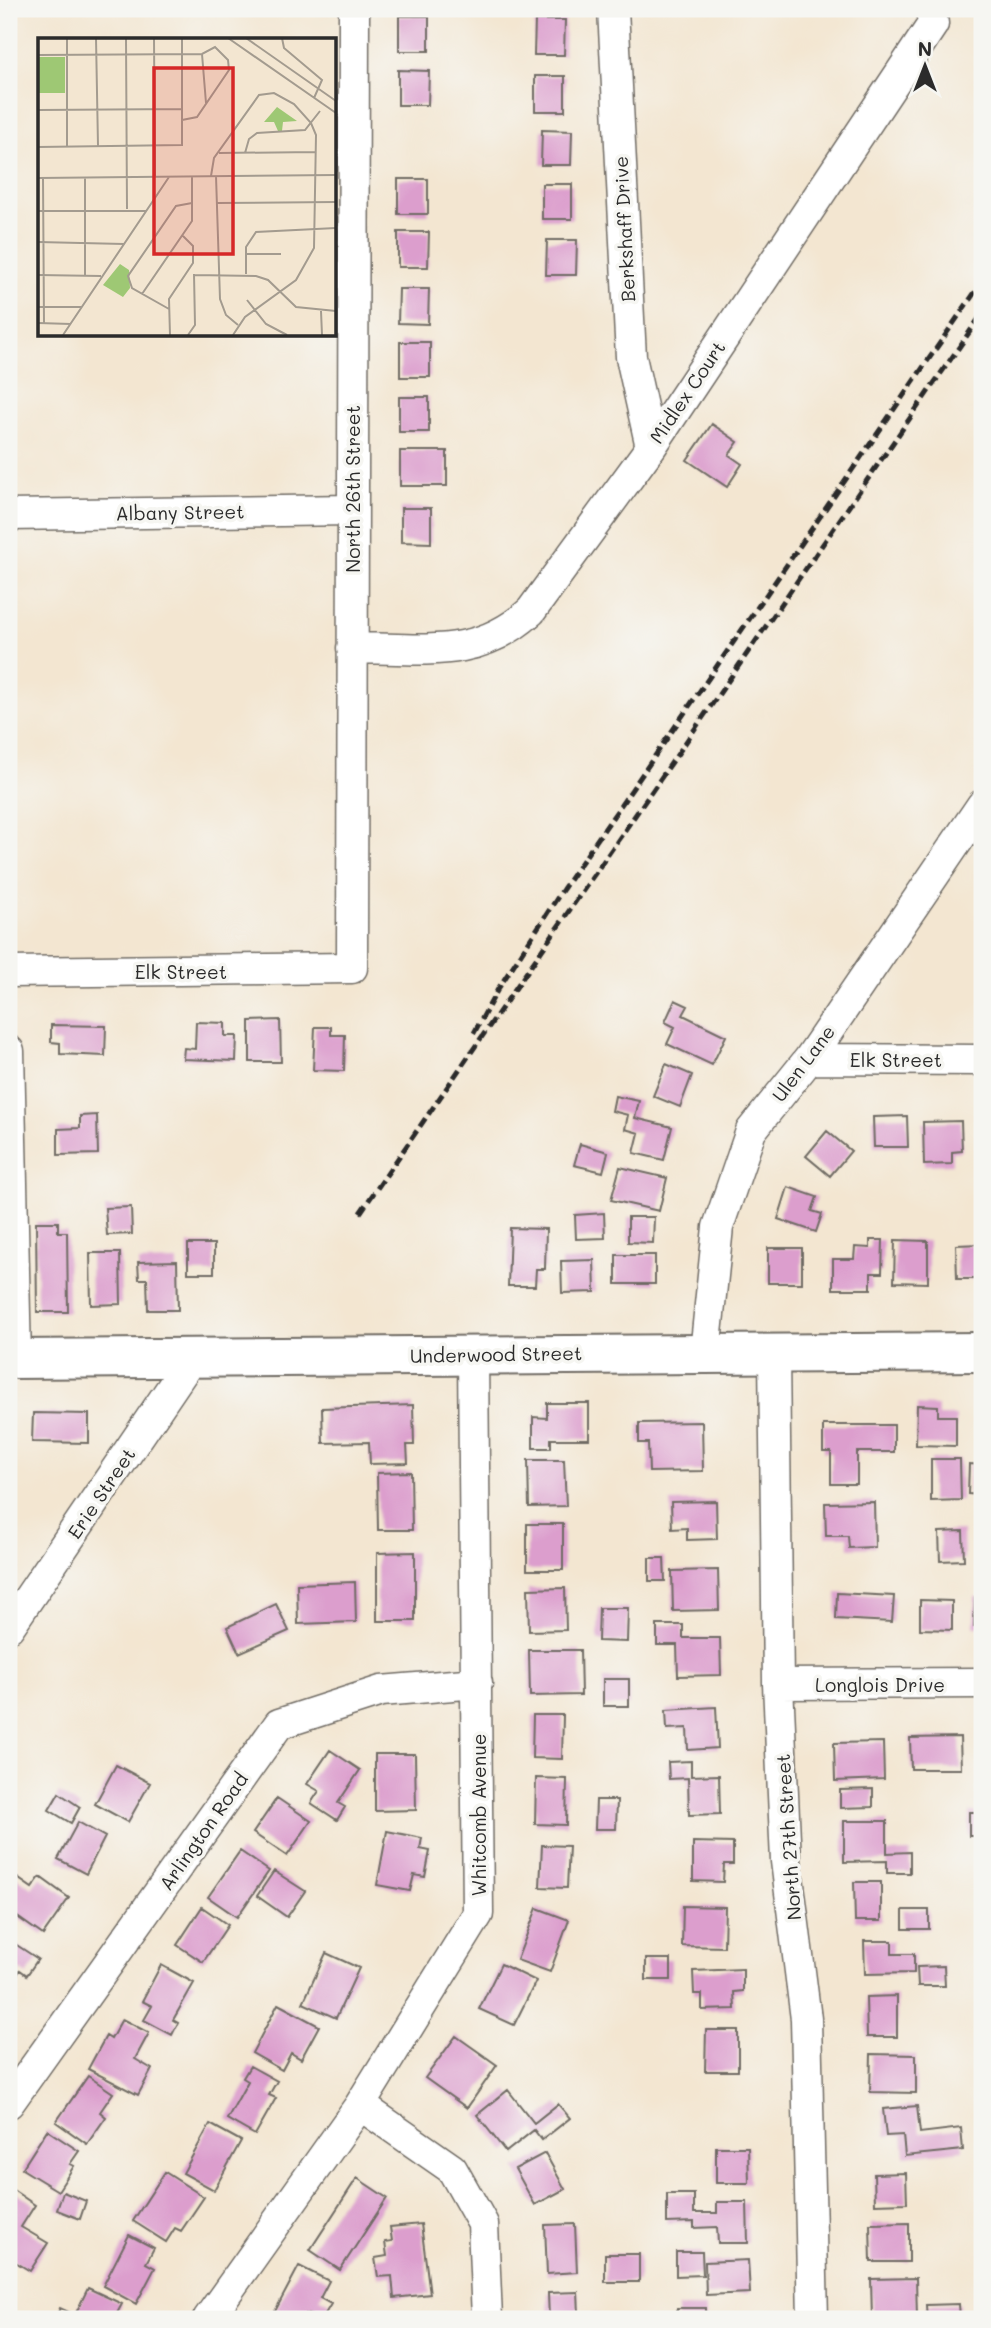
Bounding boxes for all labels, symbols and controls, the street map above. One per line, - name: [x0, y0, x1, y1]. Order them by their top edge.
- north arrow: [890, 32, 960, 102]
- text: N: [918, 36, 932, 61]
- inset map: [38, 38, 336, 336]
- street label: Berkshaff Drive: [608, 155, 640, 303]
- street label: Midlex Court: [644, 336, 730, 448]
- street label: North 26th Street: [340, 405, 365, 573]
- street label: Albany Street: [115, 498, 245, 526]
- street label: Elk Street: [135, 959, 227, 984]
- street label: Ulen Lane: [766, 1020, 840, 1106]
- street label: Elk Street: [850, 1047, 942, 1072]
- street label: Underwood Street: [410, 1340, 582, 1368]
- street label: Erie Street: [61, 1443, 141, 1543]
- street label: Longlois Drive: [815, 1672, 945, 1697]
- street label: Whitcomb Avenue: [466, 1733, 491, 1897]
- street label: North 27th Street: [770, 1753, 806, 1921]
- street label: Arlington Road: [153, 1767, 253, 1895]

